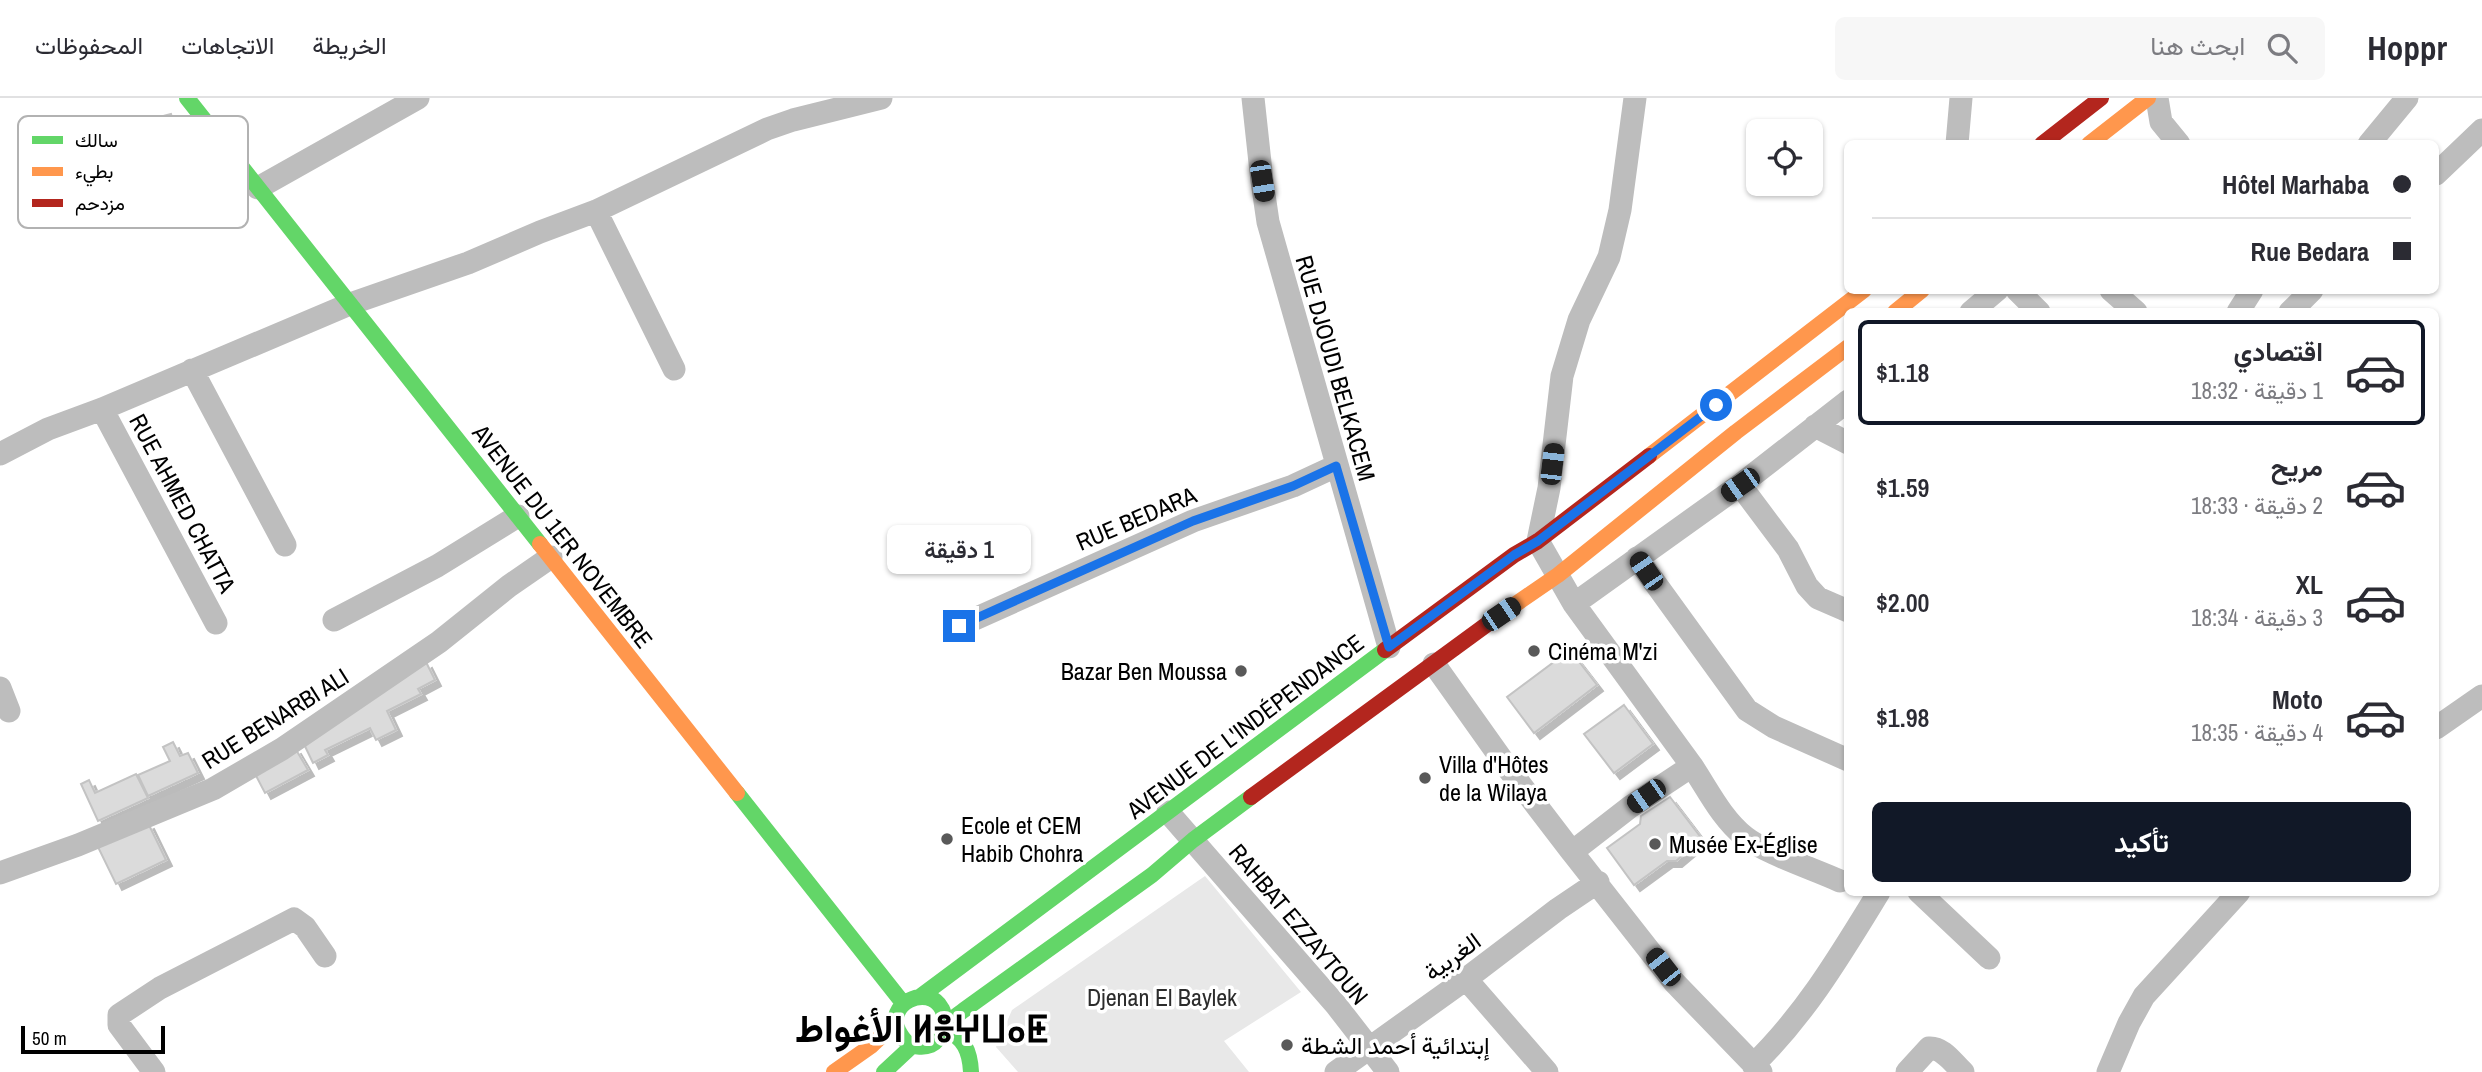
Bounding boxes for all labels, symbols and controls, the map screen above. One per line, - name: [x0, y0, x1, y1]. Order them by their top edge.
- search box: [1835, 17, 2325, 80]
- text: Hoppr: [2367, 26, 2447, 70]
- text: ابحث هنا: [2150, 28, 2245, 63]
- text: المحفوظات: [35, 29, 143, 61]
- text: الاتجاهات: [181, 29, 274, 61]
- text: الخريطة: [312, 29, 387, 61]
- icon: search: [2263, 29, 2301, 67]
- legend: [18, 116, 248, 228]
- map controls: [1746, 119, 1823, 196]
- button: locate: [1746, 119, 1823, 196]
- text: سالك: [75, 127, 118, 153]
- text: بطيء: [75, 158, 113, 187]
- car: [1249, 159, 1276, 203]
- text: Hôtel Marhaba: [2222, 167, 2369, 202]
- text: مزدحم: [75, 190, 125, 216]
- text: Rue Bedara: [2251, 234, 2369, 269]
- street label: RUE DJOUDI BELKACEM: [1289, 252, 1383, 484]
- text: اقتصادي: [2234, 334, 2323, 369]
- icon: car: [2344, 341, 2407, 404]
- text: $1.18: [1876, 355, 1929, 390]
- text: 1 دقيقة · 18:32: [2191, 375, 2323, 406]
- route start: [1700, 389, 1732, 421]
- street label: RUE AHMED CHATTA: [122, 408, 244, 599]
- street label: AVENUE DU 1ER NOVEMBRE: [465, 417, 660, 654]
- car: [1540, 442, 1565, 486]
- text: مريح: [2271, 449, 2323, 484]
- icon: car: [2344, 456, 2407, 519]
- car: [1717, 464, 1764, 506]
- text: $1.59: [1876, 470, 1929, 505]
- street label: RUE BEDARA: [1071, 478, 1202, 558]
- text: 2 دقيقة · 18:33: [2191, 490, 2323, 521]
- callout: 1 دقيقة: [887, 524, 1031, 574]
- text: 1 دقيقة: [924, 534, 994, 565]
- car: [1626, 548, 1667, 594]
- text: XL: [2296, 567, 2323, 602]
- icon: car: [2344, 571, 2407, 634]
- text: $2.00: [1876, 585, 1929, 620]
- car: [1478, 594, 1525, 634]
- text: 3 دقيقة · 18:34: [2191, 602, 2323, 633]
- route end: [943, 610, 975, 642]
- street label: AVENUE DE L'INDÉPENDANCE: [1119, 626, 1370, 826]
- place label: Cinéma M'zi: [1548, 635, 1658, 667]
- marker: Cinéma M'zi: [1526, 643, 1542, 659]
- place label: Bazar Ben Moussa: [1061, 655, 1227, 687]
- street label: RUE BENARBI ALI: [196, 660, 354, 776]
- marker: Bazar Ben Moussa: [1233, 663, 1249, 679]
- text: Moto: [2272, 682, 2323, 717]
- icon: car: [2344, 686, 2407, 749]
- text: $1.98: [1876, 700, 1929, 735]
- text: 4 دقيقة · 18:35: [2191, 717, 2323, 748]
- place label: Villa d'Hôtes de la Wilaya: [1439, 748, 1549, 808]
- marker: Villa d'Hôtes de la Wilaya: [1417, 770, 1433, 786]
- car: [1623, 775, 1670, 817]
- button: تأكيد: [1872, 802, 2411, 882]
- place label: Ecole et CEM Habib Chohra: [961, 809, 1084, 869]
- place label: Musée Ex-Église: [1669, 828, 1818, 860]
- marker: Ecole et CEM Habib Chohra: [939, 831, 955, 847]
- marker: Musée Ex-Église: [1647, 836, 1663, 852]
- street label: RAHBAT EZZAYTOUN: [1222, 837, 1376, 1011]
- street label: الغربية: [1417, 924, 1487, 988]
- car: [1642, 944, 1685, 990]
- park label: Djenan El Baylek: [1087, 981, 1237, 1013]
- district label: الأغواط ⵍⴻⵖⵡⴰⵟ: [795, 1003, 1049, 1054]
- scale bar: [21, 1023, 164, 1055]
- text: 50 m: [32, 1025, 67, 1051]
- place label: إبتدائية أحمد الشطة: [1301, 1029, 1490, 1061]
- marker: إبتدائية أحمد الشطة: [1279, 1037, 1295, 1053]

